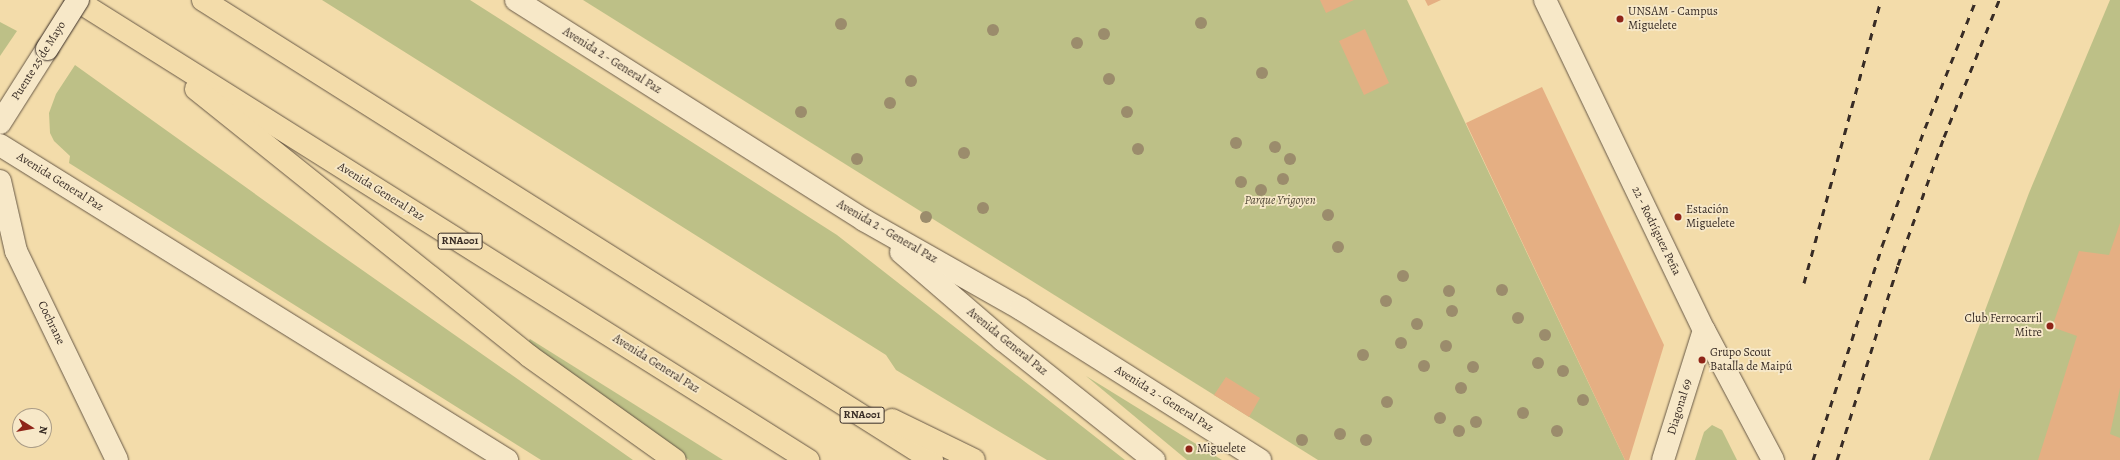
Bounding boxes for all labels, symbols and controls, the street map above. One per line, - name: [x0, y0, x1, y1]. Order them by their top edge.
- place label: UNSAM - Campus Miguelete: [1628, 5, 1718, 33]
- marker: UNSAM - Campus Miguelete: [1615, 14, 1625, 24]
- street label: Puente 25 de Mayo: [9, 19, 69, 103]
- street label: Avenida 2 - General Paz: [560, 25, 664, 97]
- street label: Avenida General Paz: [14, 150, 106, 214]
- street label: Avenida General Paz: [335, 160, 427, 224]
- street label: 22 - Rodríguez Peña: [1628, 184, 1684, 278]
- park label: Parque Yrigoyen: [1244, 194, 1316, 208]
- street label: Avenida 2 - General Paz: [834, 197, 940, 267]
- place label: Estación Miguelete: [1686, 203, 1735, 231]
- marker: Estación Miguelete: [1673, 212, 1683, 222]
- road number: RNA001: [437, 232, 483, 250]
- street label: Cochrane: [34, 299, 68, 347]
- street label: Avenida General Paz: [964, 305, 1050, 379]
- place label: Club Ferrocarril Mitre: [1965, 312, 2042, 340]
- marker: Club Ferrocarril Mitre: [2045, 321, 2055, 331]
- street label: Avenida General Paz: [610, 332, 702, 396]
- place label: Grupo Scout Batalla de Maipú: [1710, 346, 1792, 374]
- marker: Grupo Scout Batalla de Maipú: [1697, 355, 1707, 365]
- street label: Avenida 2 - General Paz: [1112, 363, 1216, 435]
- street label: Diagonal 69: [1665, 377, 1695, 437]
- road number: RNA001: [839, 406, 885, 424]
- north arrow: [12, 408, 52, 448]
- text: N: [35, 425, 51, 436]
- place label: Miguelete: [1197, 442, 1246, 456]
- marker: Miguelete: [1184, 444, 1194, 454]

